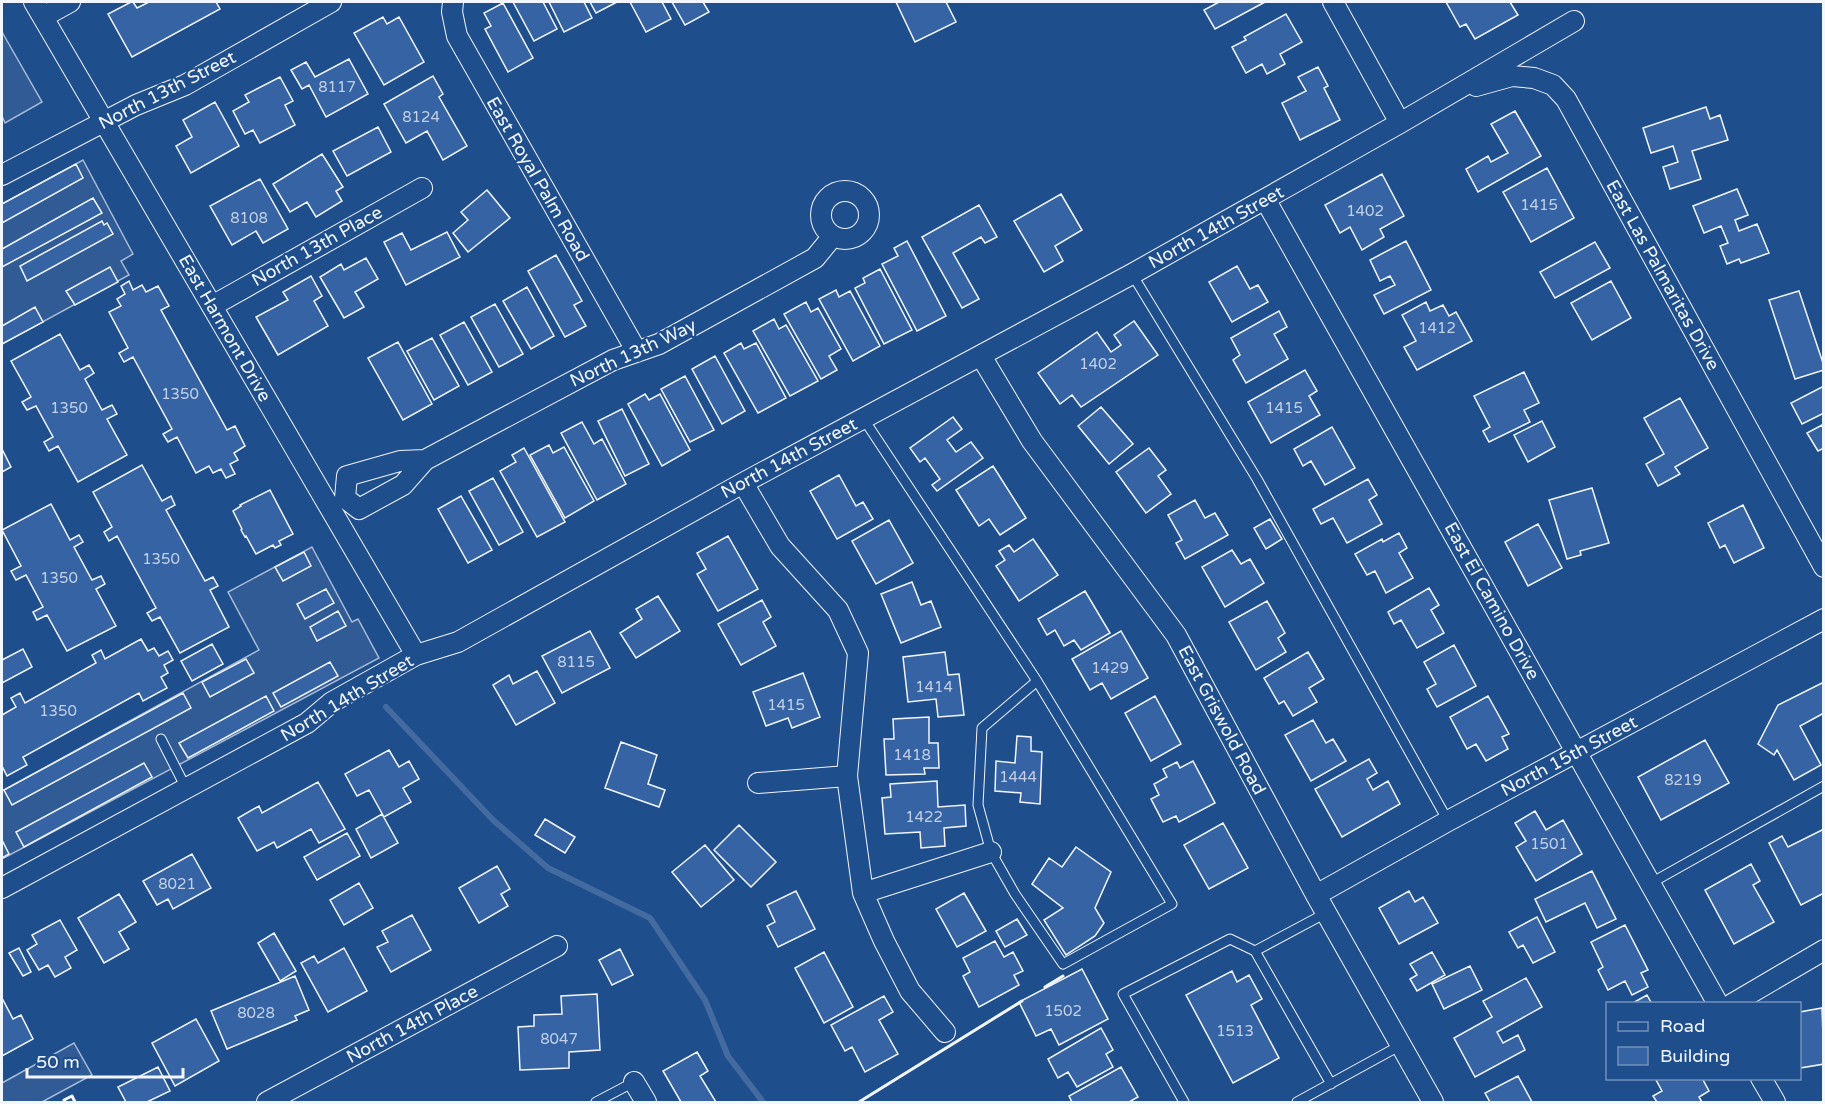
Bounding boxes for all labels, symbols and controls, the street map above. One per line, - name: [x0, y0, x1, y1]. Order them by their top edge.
- street label: North 13th Street: [95, 46, 239, 134]
- house number: 8117: [318, 78, 356, 96]
- street label: East Royal Palm Road: [482, 93, 594, 265]
- house number: 8124: [402, 108, 440, 126]
- street label: East Las Palmaritas Drive: [1601, 176, 1725, 374]
- street label: North 14th Street: [1145, 181, 1288, 273]
- house number: 1415: [1520, 196, 1558, 214]
- street label: North 13th Place: [248, 201, 386, 291]
- house number: 1402: [1346, 202, 1384, 220]
- house number: 8108: [230, 209, 268, 227]
- street label: East Harmont Drive: [174, 250, 276, 406]
- street label: North 13th Way: [566, 314, 700, 392]
- house number: 1412: [1418, 319, 1456, 337]
- house number: 1402: [1079, 355, 1117, 373]
- house number: 1350: [161, 385, 199, 403]
- house number: 1350: [50, 399, 88, 417]
- house number: 1415: [1265, 399, 1303, 417]
- street label: North 14th Street: [717, 413, 861, 503]
- street label: East El Camino Drive: [1440, 518, 1544, 684]
- house number: 1350: [142, 550, 180, 568]
- house number: 1350: [40, 569, 78, 587]
- street label: East Griswold Road: [1173, 642, 1271, 798]
- street label: North 14th Street: [277, 650, 418, 746]
- house number: 8115: [557, 653, 595, 671]
- house number: 1429: [1091, 659, 1129, 677]
- house number: 1414: [915, 678, 953, 696]
- house number: 1415: [767, 696, 805, 714]
- house number: 1350: [39, 702, 77, 720]
- street label: North 15th Street: [1497, 711, 1641, 801]
- house number: 1418: [893, 746, 931, 764]
- house number: 1444: [999, 768, 1037, 786]
- house number: 8219: [1664, 771, 1702, 789]
- house number: 1422: [905, 808, 943, 826]
- house number: 1501: [1530, 835, 1568, 853]
- house number: 8021: [158, 875, 196, 893]
- street label: North 14th Place: [342, 980, 482, 1068]
- house number: 1502: [1044, 1002, 1082, 1020]
- legend: [1606, 1002, 1801, 1080]
- house number: 8028: [237, 1004, 275, 1022]
- text: Road: [1660, 1015, 1705, 1037]
- house number: 1513: [1216, 1022, 1254, 1040]
- house number: 8047: [540, 1030, 578, 1048]
- scale bar: [27, 1041, 183, 1079]
- text: Building: [1660, 1045, 1730, 1067]
- text: 50 m: [36, 1051, 80, 1073]

